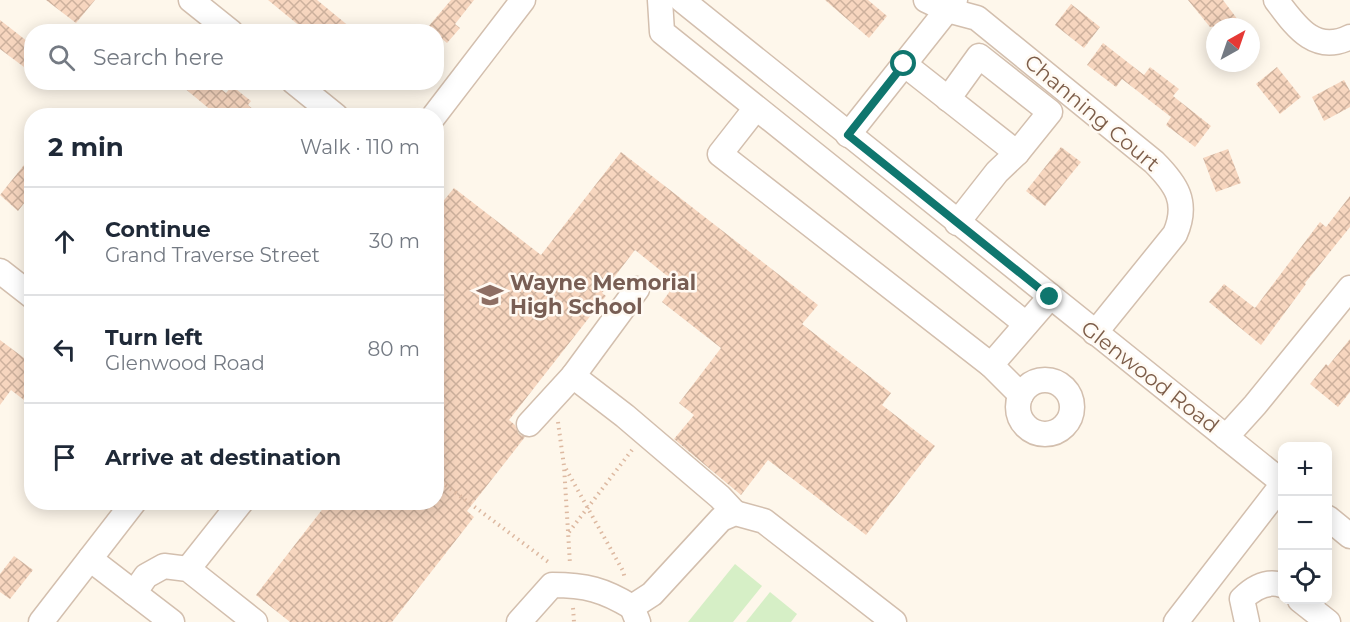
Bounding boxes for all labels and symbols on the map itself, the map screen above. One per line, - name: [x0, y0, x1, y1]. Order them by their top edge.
- north arrow: [1206, 18, 1260, 72]
- street label: Channing Court: [1020, 49, 1165, 176]
- route start: [890, 50, 916, 76]
- place label: Wayne Memorial High School: [510, 270, 696, 319]
- school or university icon: Wayne Memorial High School: [475, 280, 505, 310]
- route end: [1036, 283, 1062, 309]
- street label: Glenwood Road: [1077, 315, 1224, 438]

